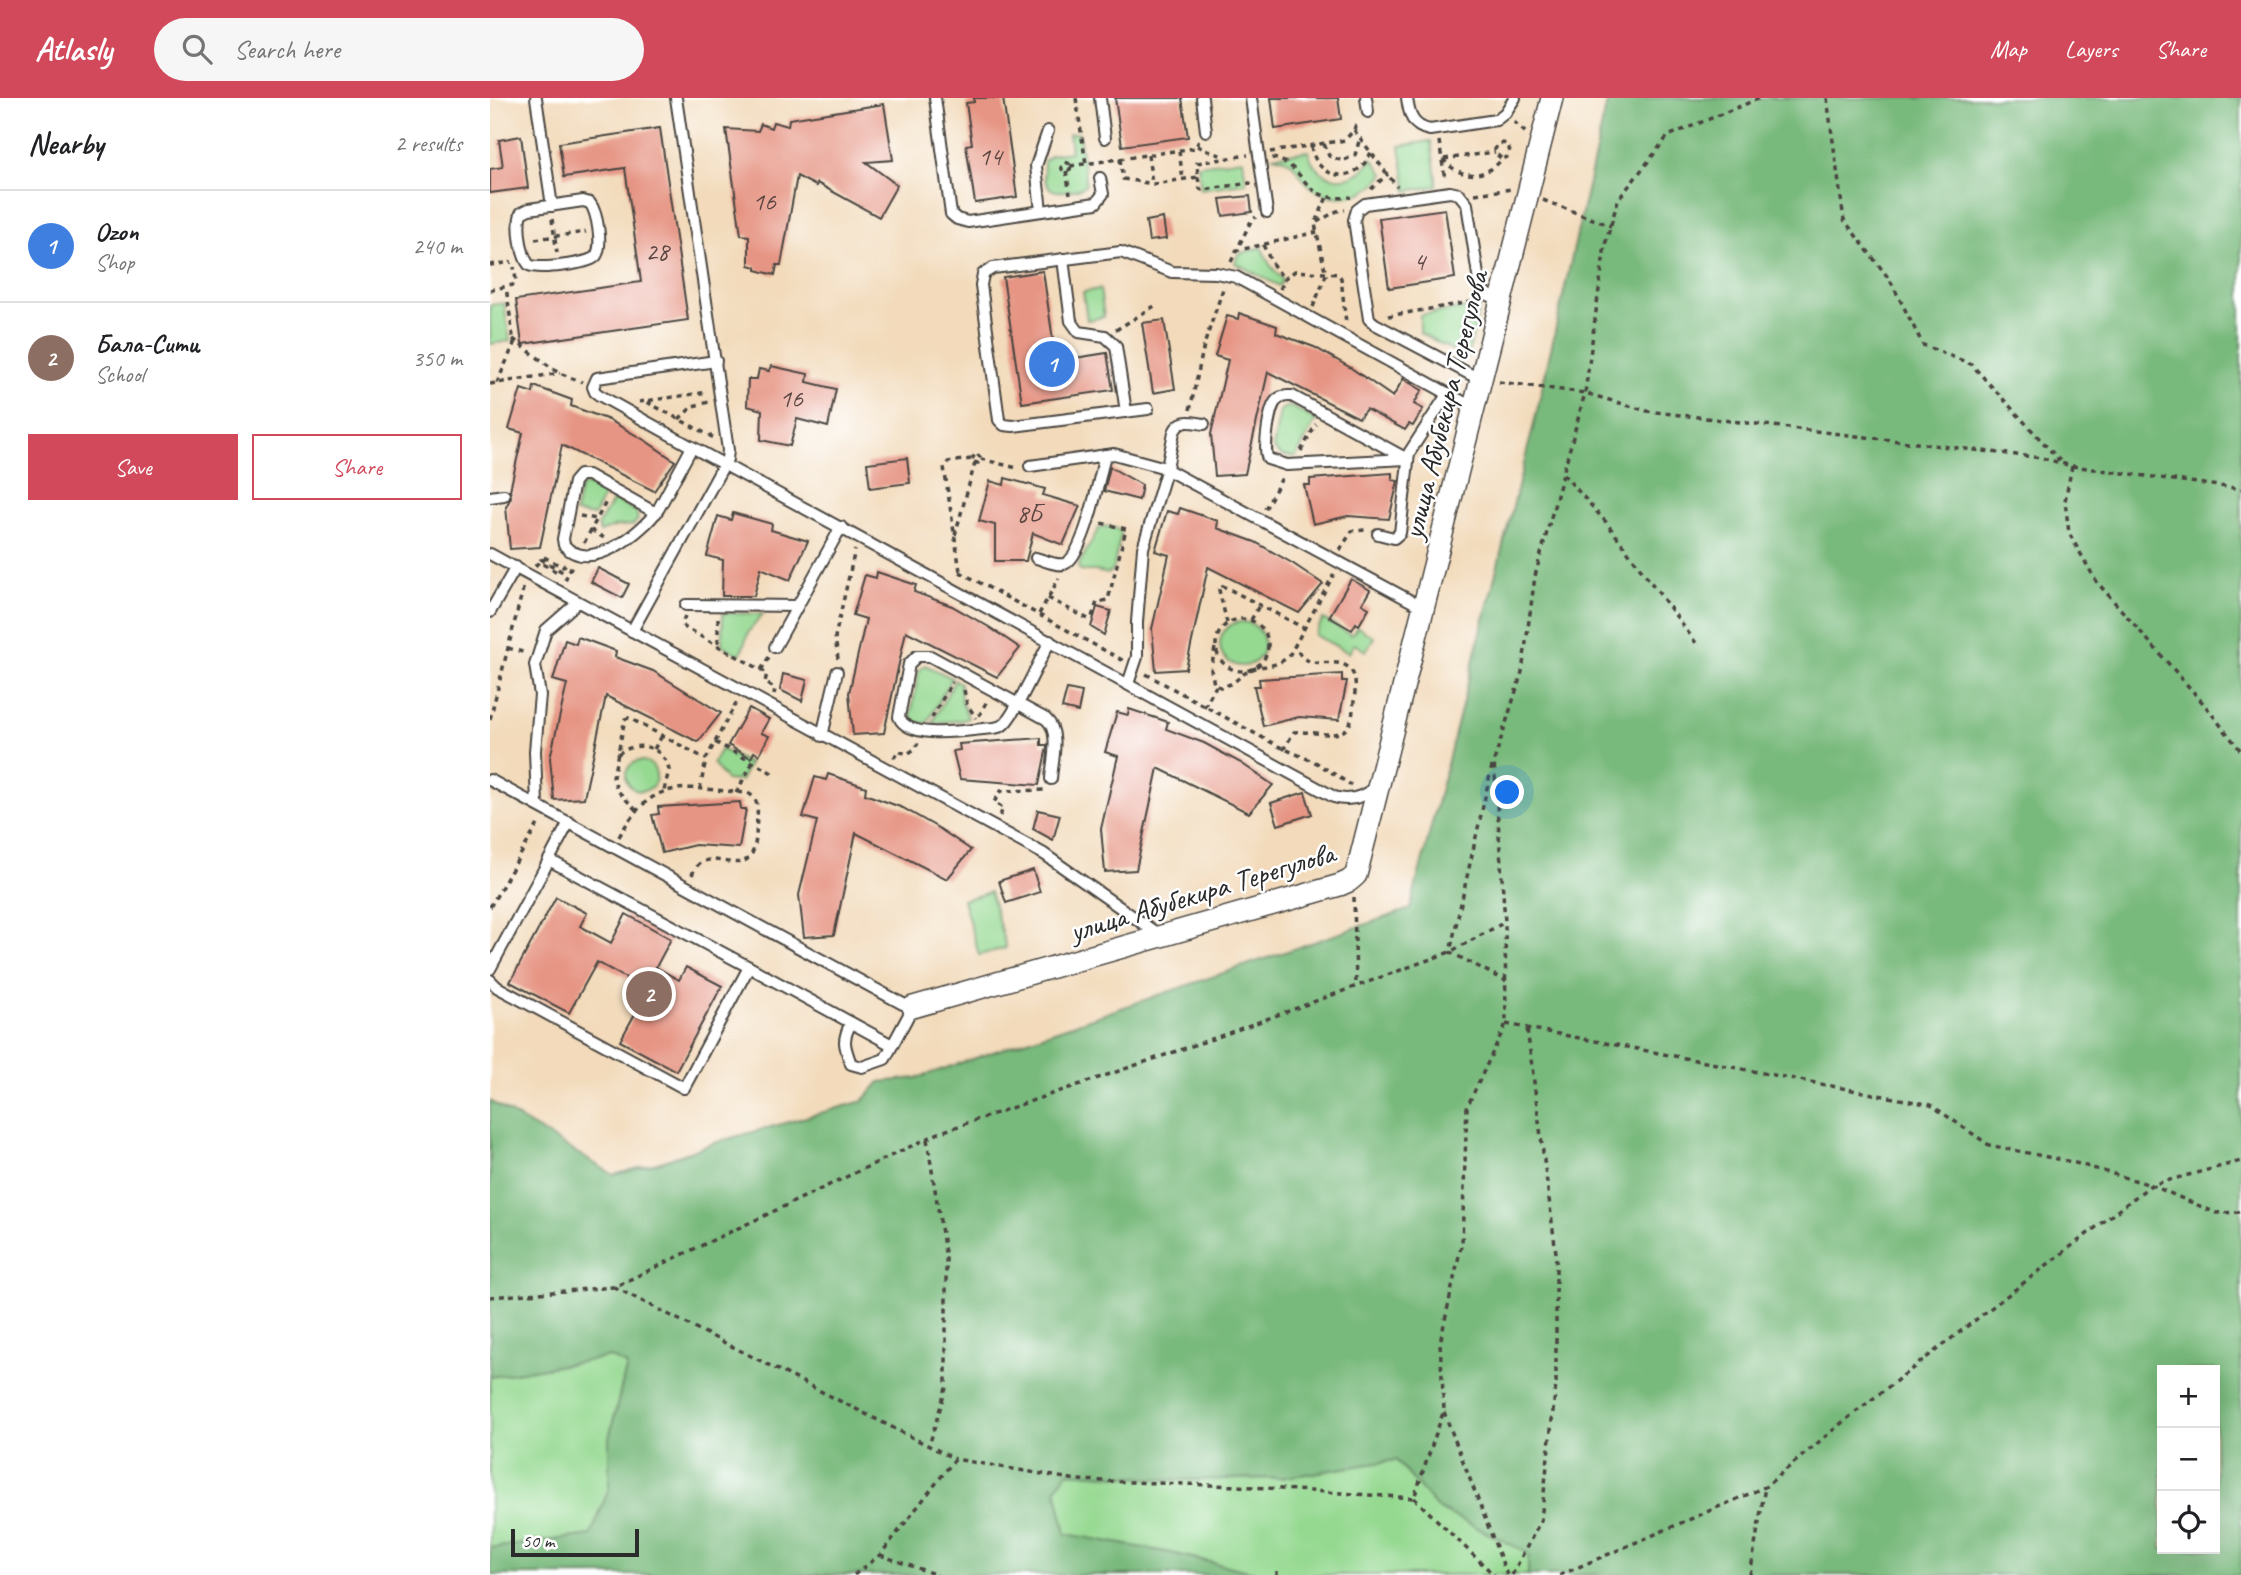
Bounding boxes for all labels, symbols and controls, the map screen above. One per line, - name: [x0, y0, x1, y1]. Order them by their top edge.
- search box: [154, 18, 644, 81]
- text: Atlasly: [35, 28, 112, 70]
- icon: search: [178, 30, 216, 68]
- text: Search here: [234, 33, 340, 66]
- text: Map: [1990, 34, 2027, 64]
- text: Layers: [2065, 34, 2118, 64]
- text: Share: [2156, 34, 2206, 64]
- text: Nearby: [28, 125, 104, 163]
- text: 2 results: [395, 129, 462, 158]
- house number: 14: [978, 140, 1004, 173]
- house number: 16: [752, 185, 777, 218]
- text: Ozon: [95, 215, 138, 248]
- text: 1: [46, 232, 56, 261]
- text: 240 m: [413, 232, 462, 261]
- house number: 28: [645, 235, 671, 268]
- house number: 4: [1413, 245, 1427, 278]
- text: Shop: [95, 248, 134, 277]
- street label: улица Абубекира Терегулова: [1393, 264, 1497, 545]
- text: Бала-Сити: [95, 327, 200, 360]
- pin: 1: [1029, 338, 1075, 390]
- text: 2: [46, 344, 56, 373]
- text: 350 m: [413, 344, 462, 373]
- text: School: [95, 360, 144, 389]
- house number: 16: [779, 382, 804, 415]
- button: Save: [28, 434, 238, 500]
- button: Share: [252, 434, 462, 500]
- house number: 8Б: [1017, 497, 1045, 530]
- your location: [1490, 775, 1524, 809]
- street label: улица Абубекира Терегулова: [1063, 833, 1342, 951]
- pin: 2: [626, 968, 672, 1020]
- map controls: [2157, 1365, 2220, 1554]
- button: +: [2157, 1365, 2220, 1428]
- button: −: [2157, 1428, 2220, 1491]
- button: locate: [2157, 1491, 2220, 1554]
- scale bar: [511, 1526, 639, 1558]
- text: 50 m: [522, 1529, 554, 1553]

